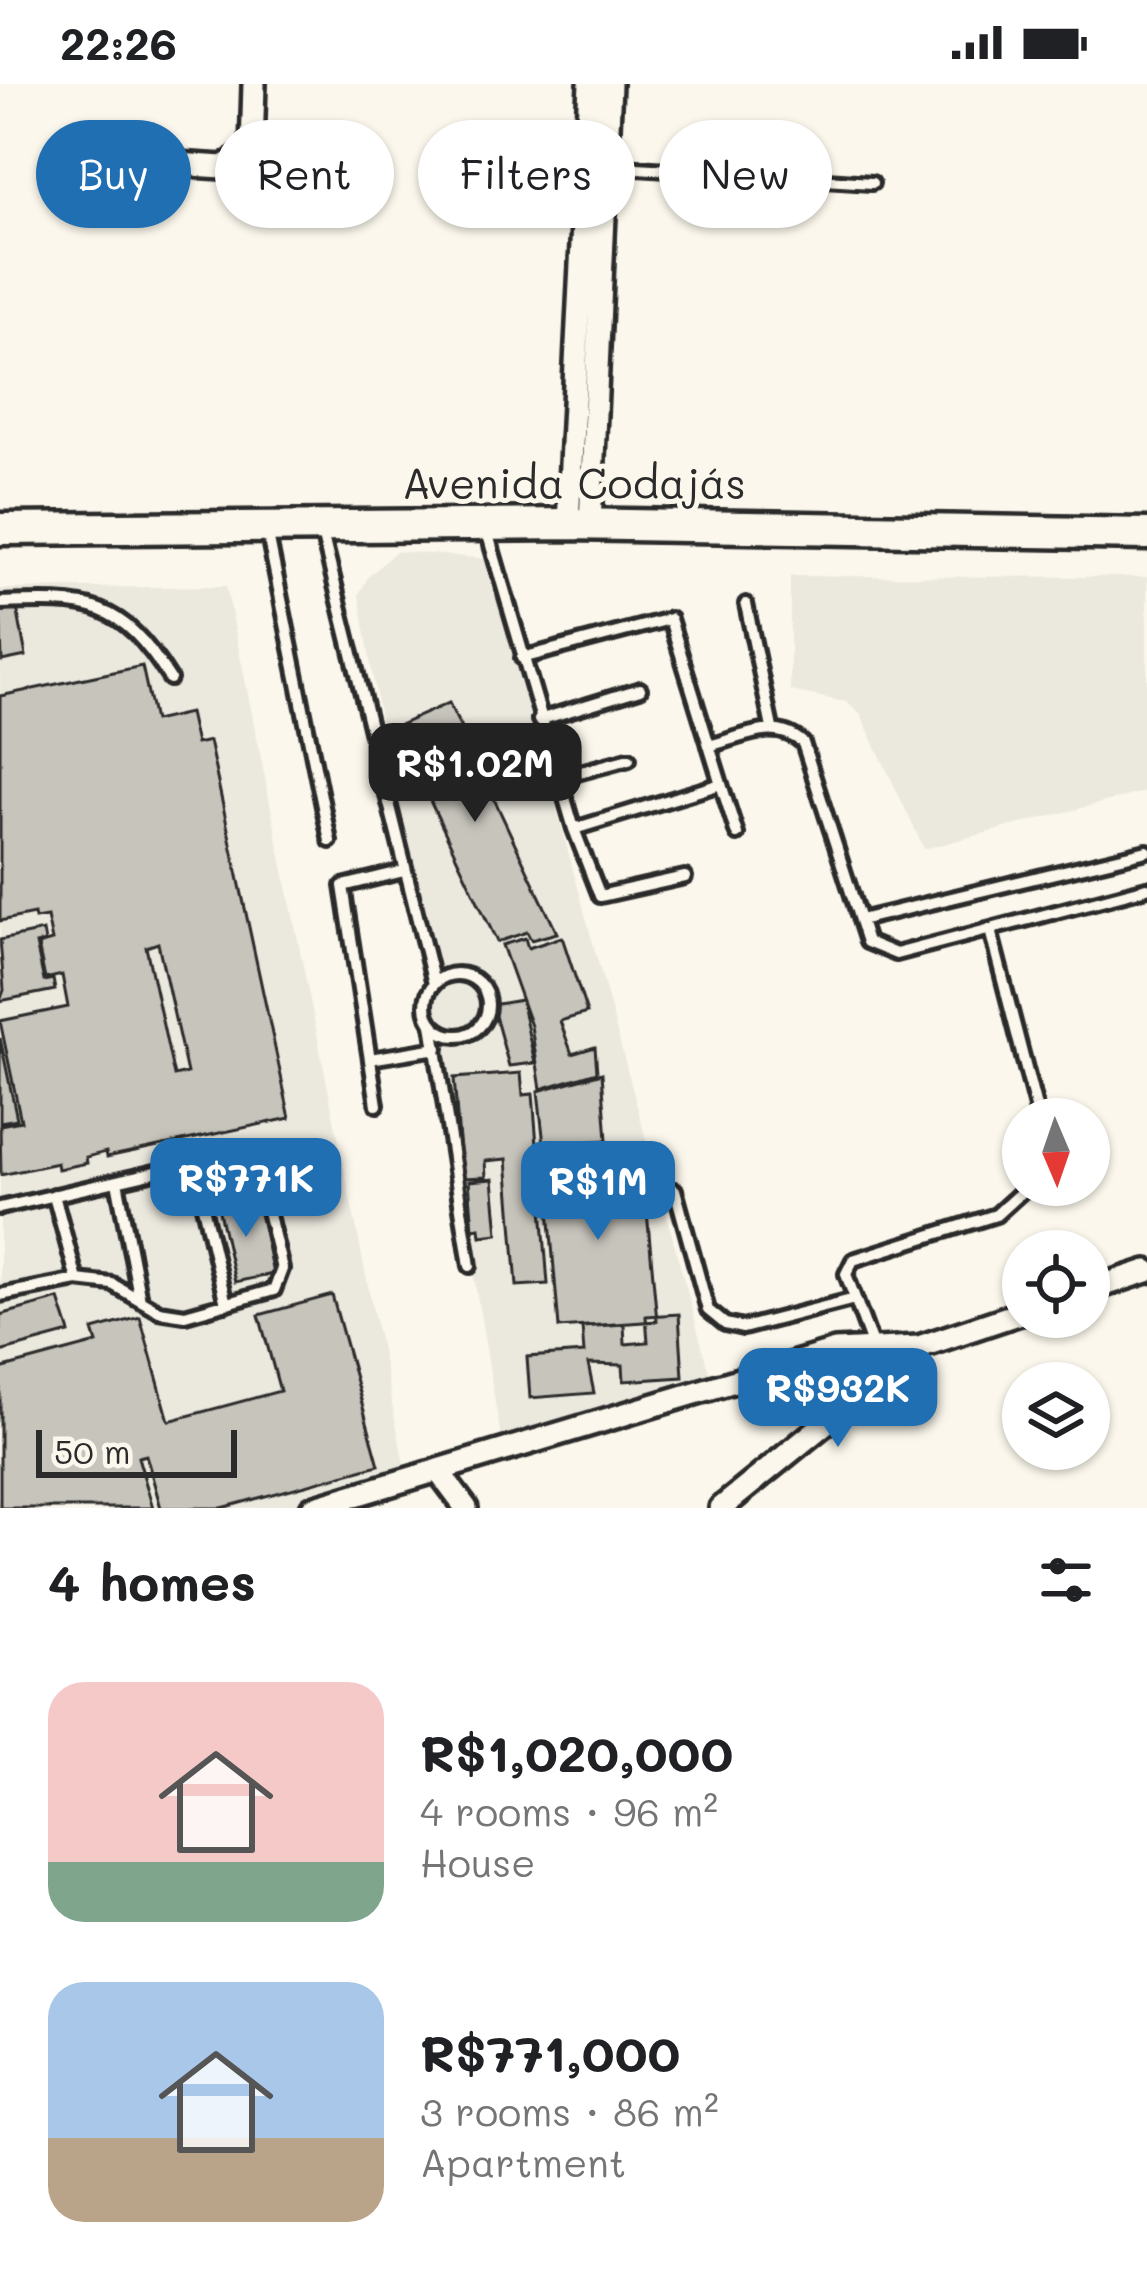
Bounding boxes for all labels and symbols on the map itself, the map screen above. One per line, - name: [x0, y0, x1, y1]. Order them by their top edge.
- street label: Avenida Codajás: [402, 455, 746, 510]
- pin: R$1.02M: [364, 723, 586, 825]
- north arrow: [1002, 1098, 1110, 1206]
- pin: R$771K: [148, 1138, 344, 1240]
- pin: R$1M: [527, 1141, 669, 1243]
- pin: R$932K: [740, 1348, 936, 1450]
- scale bar: [36, 1424, 237, 1477]

